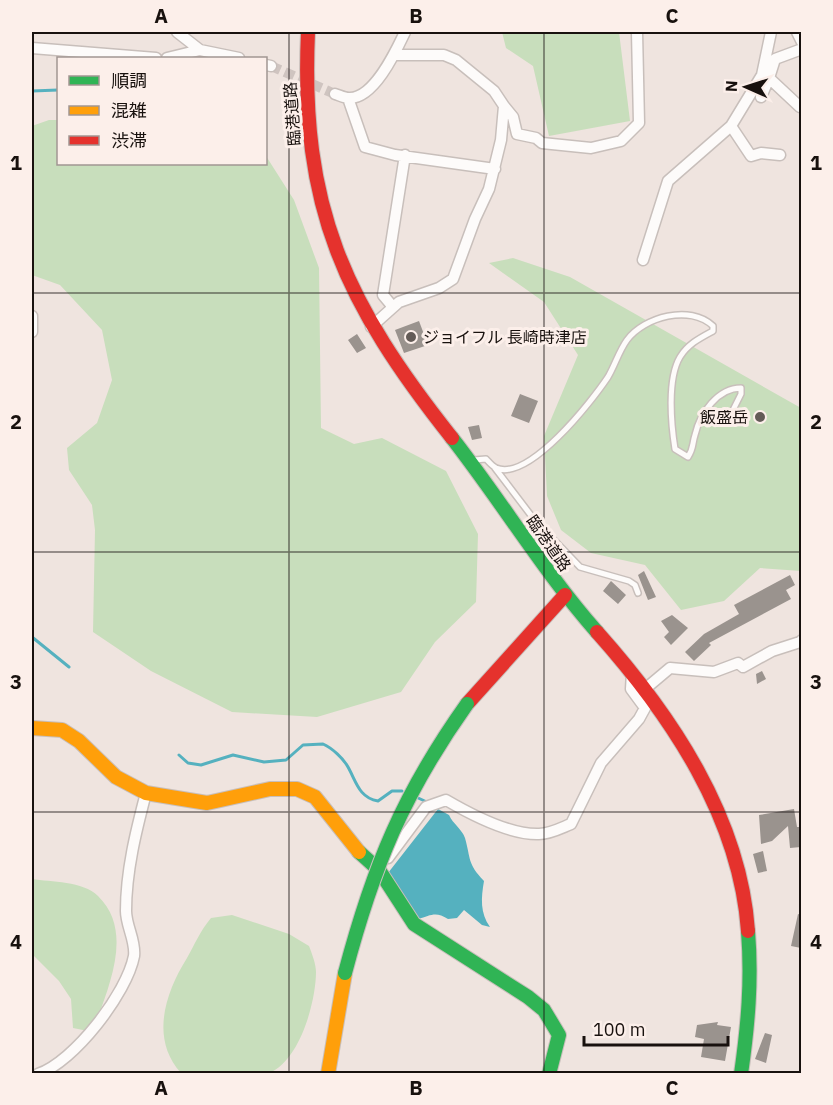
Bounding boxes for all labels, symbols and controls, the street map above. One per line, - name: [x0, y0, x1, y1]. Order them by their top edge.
- text: A: [154, 2, 168, 29]
- text: B: [409, 2, 423, 29]
- text: C: [665, 2, 679, 29]
- legend: [57, 57, 267, 165]
- north arrow: [716, 57, 776, 117]
- text: 順調: [111, 69, 147, 92]
- text: N: [721, 80, 741, 93]
- street label: 臨港道路: [280, 81, 304, 147]
- text: 混雑: [111, 99, 147, 122]
- text: 渋滞: [111, 129, 147, 152]
- text: 1: [10, 149, 22, 176]
- text: 1: [810, 149, 822, 176]
- place label: ジョイフル 長崎時津店: [423, 327, 587, 347]
- marker: ジョイフル 長崎時津店: [404, 330, 418, 344]
- place label: 飯盛岳: [700, 407, 748, 427]
- text: 2: [10, 408, 22, 435]
- text: 2: [810, 408, 822, 435]
- marker: 飯盛岳: [753, 410, 767, 424]
- street label: 臨港道路: [522, 511, 576, 575]
- text: 3: [10, 668, 22, 695]
- text: 3: [810, 668, 822, 695]
- text: 4: [10, 928, 22, 955]
- text: 4: [810, 928, 822, 955]
- scale bar: [584, 1009, 728, 1047]
- text: 100 m: [593, 1018, 645, 1041]
- text: A: [154, 1074, 168, 1101]
- text: B: [409, 1074, 423, 1101]
- text: C: [665, 1074, 679, 1101]

